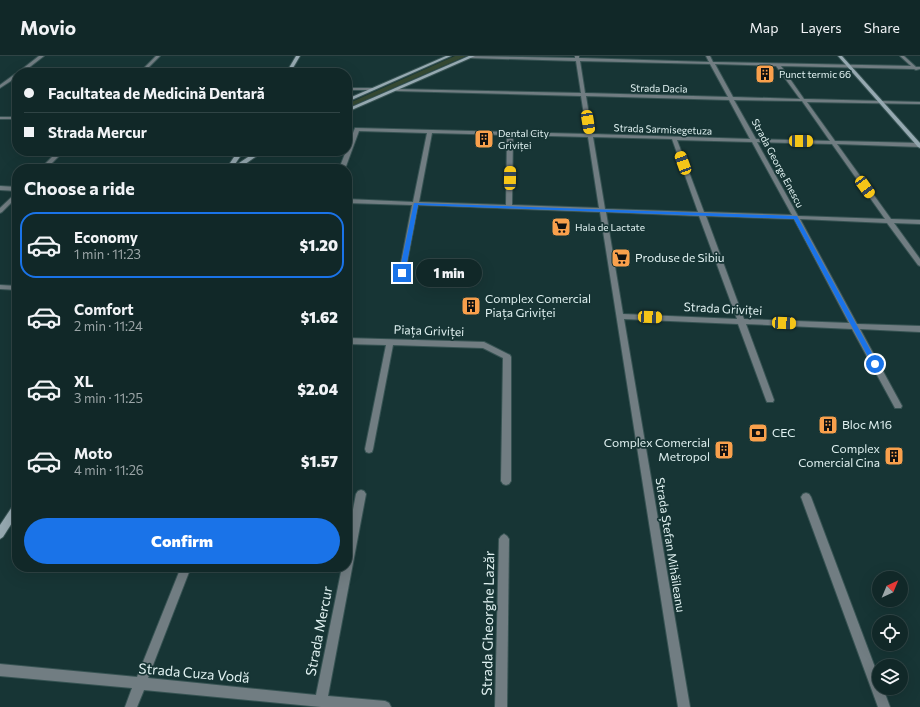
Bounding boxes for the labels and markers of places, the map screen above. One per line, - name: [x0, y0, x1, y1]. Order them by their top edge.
- building icon: Punct termic 66: [754, 63, 776, 85]
- place label: Punct termic 66: [779, 68, 851, 80]
- place label: Dental City Griviței: [498, 127, 549, 152]
- building icon: Dental City Griviței: [473, 128, 495, 150]
- supermarket icon: Hala de Lactate: [550, 216, 572, 238]
- place label: Hala de Lactate: [575, 221, 645, 233]
- supermarket icon: Produse de Sibiu: [610, 247, 632, 269]
- place label: Produse de Sibiu: [635, 250, 725, 264]
- place label: Complex Comercial Piața Griviței: [485, 291, 591, 320]
- building icon: Complex Comercial Piața Griviței: [460, 295, 482, 317]
- building icon: Bloc M16: [817, 414, 839, 436]
- place label: Bloc M16: [842, 417, 892, 431]
- bank icon: CEC: [747, 422, 769, 444]
- place label: CEC: [772, 425, 796, 439]
- place label: Complex Comercial Metropol: [604, 435, 710, 463]
- building icon: Complex Comercial Metropol: [713, 439, 735, 461]
- place label: Complex Comercial Cina: [798, 441, 881, 469]
- building icon: Complex Comercial Cina: [883, 445, 905, 467]

